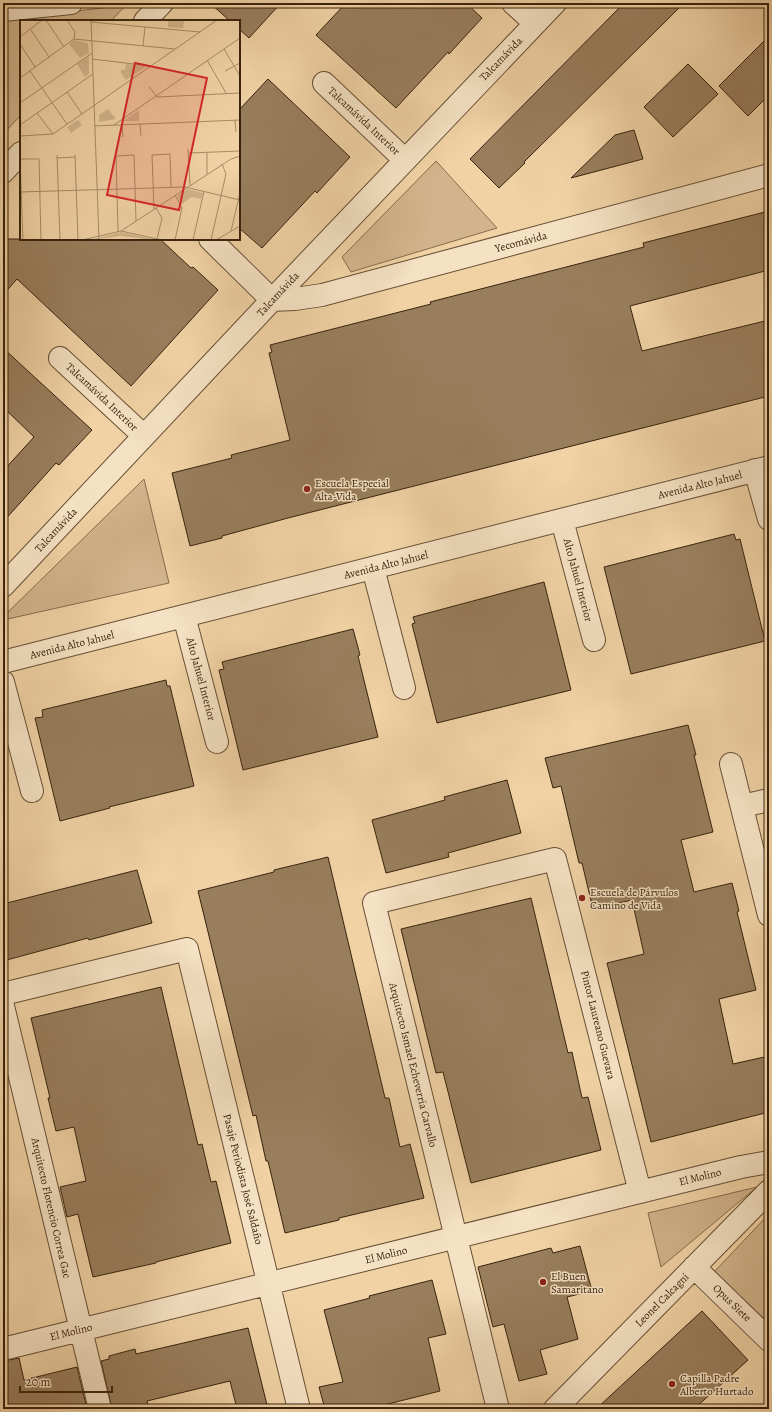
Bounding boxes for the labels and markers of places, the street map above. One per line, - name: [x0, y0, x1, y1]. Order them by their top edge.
- place label: Escuela Especial Alta-Vida: [314, 476, 389, 504]
- marker: Escuela Especial Alta-Vida: [302, 484, 312, 494]
- place label: Escuela de Párvulos Camino de Vida: [590, 885, 678, 913]
- marker: Escuela de Párvulos Camino de Vida: [577, 893, 587, 903]
- place label: El Buen Samaritano: [551, 1269, 604, 1297]
- marker: El Buen Samaritano: [538, 1277, 548, 1287]
- place label: Capilla Padre Alberto Hurtado: [679, 1371, 754, 1399]
- marker: Capilla Padre Alberto Hurtado: [667, 1379, 677, 1389]

